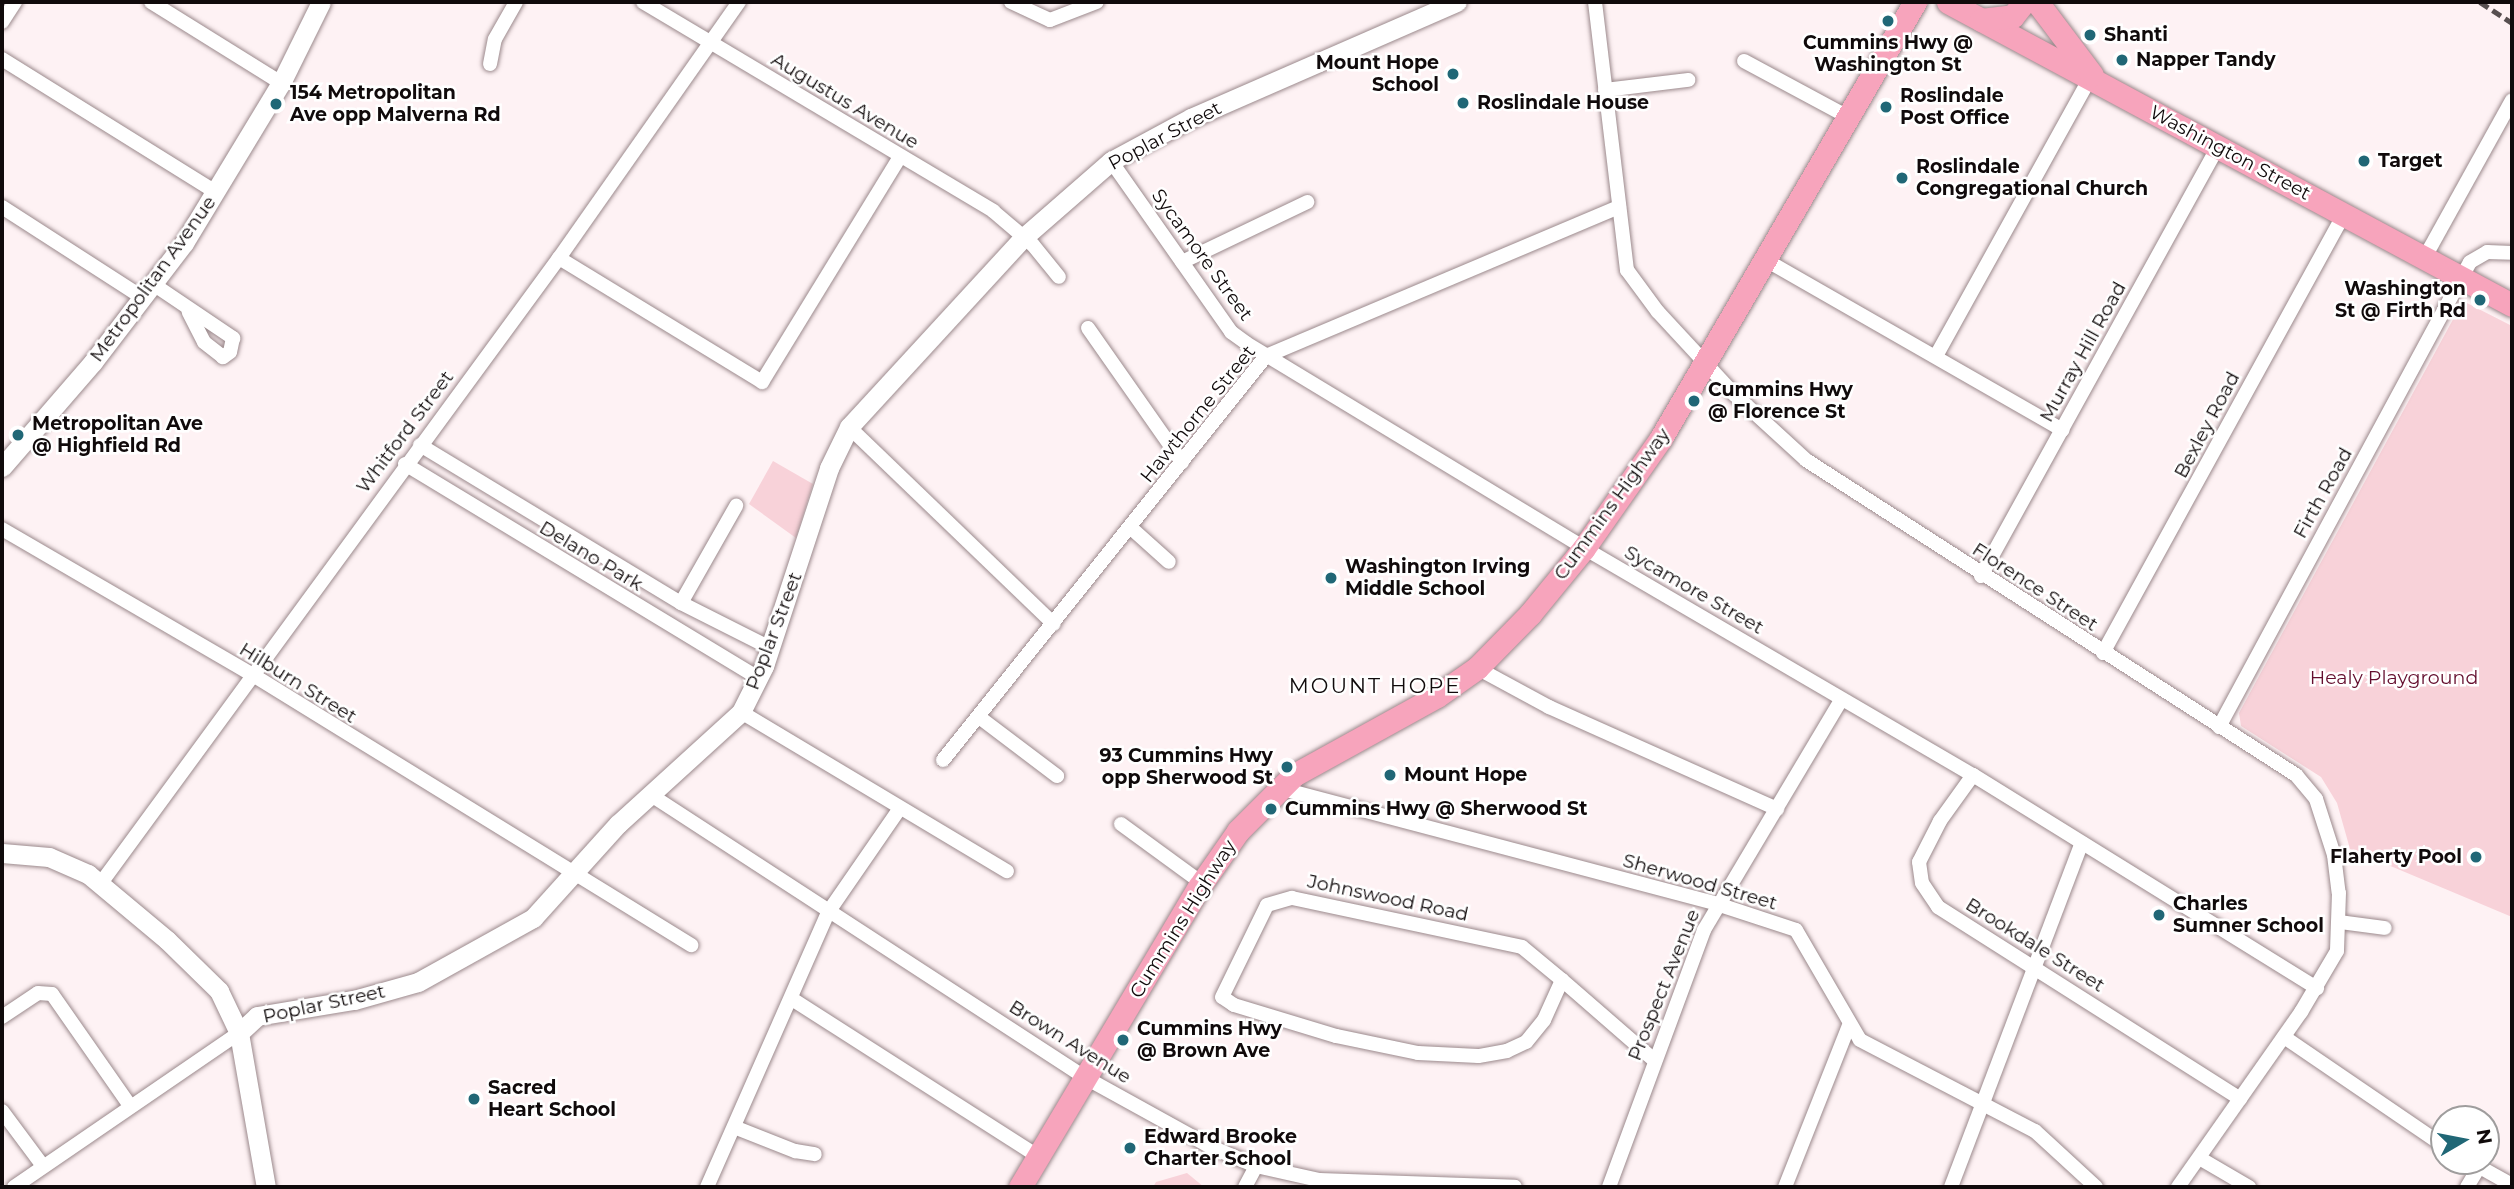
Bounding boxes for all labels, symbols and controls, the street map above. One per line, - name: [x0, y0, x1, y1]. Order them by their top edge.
- marker: Cummins Hwy @ Washington St: [1880, 13, 1896, 29]
- place label: Shanti: [2104, 24, 2168, 46]
- marker: Shanti: [2082, 27, 2098, 43]
- place label: Cummins Hwy @ Washington St: [1803, 32, 1973, 76]
- street label: Augustus Avenue: [767, 48, 923, 154]
- place label: Napper Tandy: [2136, 49, 2276, 71]
- place label: Mount Hope School: [1316, 52, 1439, 96]
- marker: Napper Tandy: [2114, 52, 2130, 68]
- marker: Mount Hope School: [1445, 66, 1461, 82]
- place label: 154 Metropolitan Ave opp Malverna Rd: [290, 82, 501, 126]
- place label: Roslindale Post Office: [1900, 85, 2009, 129]
- place label: Roslindale House: [1477, 92, 1649, 114]
- marker: Roslindale House: [1455, 95, 1471, 111]
- marker: 154 Metropolitan Ave opp Malverna Rd: [268, 96, 284, 112]
- street label: Poplar Street: [1105, 97, 1225, 175]
- marker: Roslindale Post Office: [1878, 99, 1894, 115]
- street label: Washington Street: [2146, 101, 2314, 205]
- place label: Target: [2378, 150, 2443, 172]
- marker: Target: [2356, 153, 2372, 169]
- place label: Roslindale Congregational Church: [1916, 156, 2148, 200]
- marker: Roslindale Congregational Church: [1894, 170, 1910, 186]
- street label: Sycamore Street: [1147, 185, 1257, 325]
- street label: Metropolitan Avenue: [85, 192, 221, 366]
- street label: Murray Hill Road: [2035, 278, 2131, 426]
- place label: Washington St @ Firth Rd: [2335, 278, 2466, 322]
- marker: Washington St @ Firth Rd: [2472, 292, 2488, 308]
- street label: Hawthorne Street: [1136, 341, 1260, 487]
- street label: Whitford Street: [352, 366, 458, 498]
- street label: Bexley Road: [2169, 368, 2245, 482]
- place label: Cummins Hwy @ Florence St: [1708, 379, 1853, 423]
- marker: Cummins Hwy @ Florence St: [1686, 393, 1702, 409]
- place label: Metropolitan Ave @ Highfield Rd: [32, 413, 203, 457]
- street label: Cummins Highway: [1549, 424, 1675, 584]
- marker: Metropolitan Ave @ Highfield Rd: [10, 427, 26, 443]
- street label: Firth Road: [2289, 444, 2357, 542]
- street label: Delano Park: [535, 516, 647, 596]
- street label: Florence Street: [1968, 538, 2102, 636]
- street label: Sycamore Street: [1620, 541, 1768, 639]
- place label: Washington Irving Middle School: [1345, 556, 1530, 600]
- street label: Poplar Street: [741, 569, 807, 693]
- marker: Washington Irving Middle School: [1323, 570, 1339, 586]
- street label: Hilburn Street: [235, 638, 361, 728]
- park label: Healy Playground: [2310, 667, 2478, 689]
- district label: MOUNT HOPE: [1290, 673, 1460, 699]
- place label: 93 Cummins Hwy opp Sherwood St: [1099, 745, 1273, 789]
- marker: 93 Cummins Hwy opp Sherwood St: [1279, 759, 1295, 775]
- place label: Mount Hope: [1404, 764, 1527, 786]
- marker: Mount Hope: [1382, 767, 1398, 783]
- place label: Cummins Hwy @ Sherwood St: [1285, 798, 1588, 820]
- marker: Cummins Hwy @ Sherwood St: [1263, 801, 1279, 817]
- street label: Cummins Highway: [1125, 836, 1241, 1002]
- place label: Flaherty Pool: [2330, 846, 2462, 868]
- street label: Sherwood Street: [1620, 849, 1780, 915]
- marker: Flaherty Pool: [2468, 849, 2484, 865]
- street label: Johnswood Road: [1305, 870, 1471, 926]
- street label: Brookdale Street: [1961, 893, 2109, 997]
- place label: Charles Sumner School: [2173, 893, 2324, 937]
- street label: Prospect Avenue: [1623, 906, 1705, 1064]
- marker: Charles Sumner School: [2151, 907, 2167, 923]
- street label: Poplar Street: [261, 980, 387, 1028]
- street label: Brown Avenue: [1005, 995, 1135, 1089]
- place label: Cummins Hwy @ Brown Ave: [1137, 1018, 1282, 1062]
- marker: Cummins Hwy @ Brown Ave: [1115, 1032, 1131, 1048]
- place label: Sacred Heart School: [488, 1077, 616, 1121]
- marker: Sacred Heart School: [466, 1091, 482, 1107]
- north arrow: [2430, 1105, 2500, 1175]
- place label: Edward Brooke Charter School: [1144, 1126, 1297, 1170]
- text: N: [2472, 1127, 2497, 1146]
- marker: Edward Brooke Charter School: [1122, 1140, 1138, 1156]

